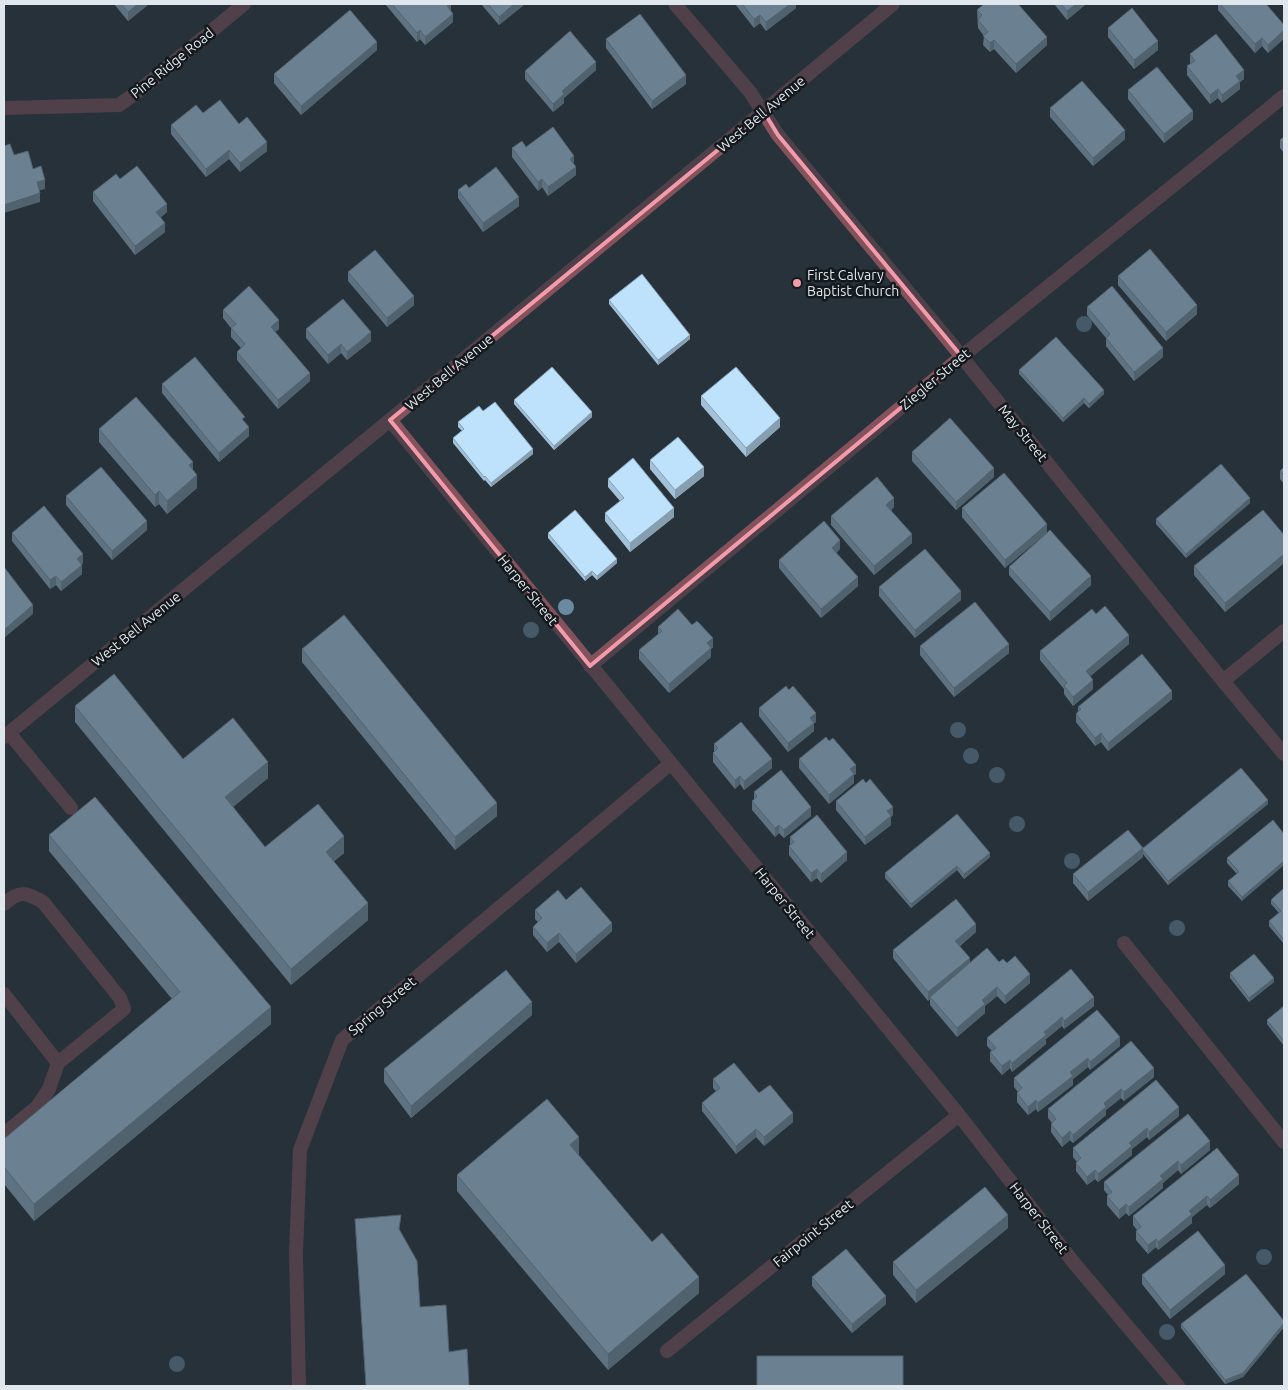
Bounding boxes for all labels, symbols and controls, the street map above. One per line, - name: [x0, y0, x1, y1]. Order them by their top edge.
- street label: Pine Ridge Road: [127, 25, 217, 101]
- street label: West Bell Avenue: [714, 73, 808, 155]
- place label: First Calvary Baptist Church: [807, 267, 899, 299]
- marker: First Calvary Baptist Church: [791, 277, 803, 289]
- street label: West Bell Avenue: [402, 331, 496, 413]
- street label: Ziegler Street: [897, 345, 974, 413]
- street label: May Street: [995, 401, 1051, 465]
- street label: Harper Street: [495, 552, 562, 629]
- street label: West Bell Avenue: [88, 588, 184, 670]
- street label: Harper Street: [752, 865, 819, 942]
- street label: Spring Street: [345, 973, 419, 1039]
- street label: Harper Street: [1006, 1179, 1072, 1257]
- street label: Fairpoint Street: [770, 1196, 857, 1270]

